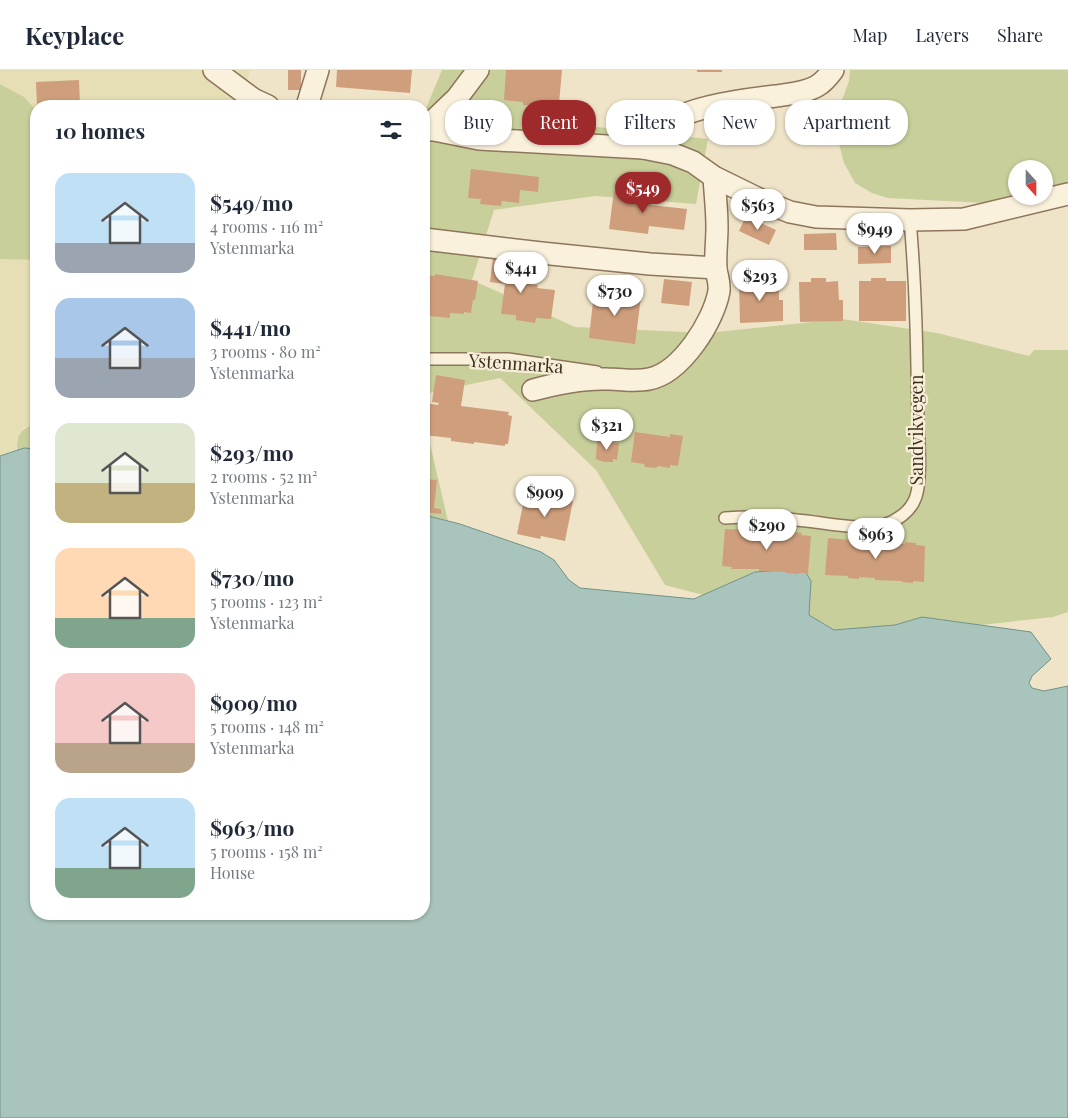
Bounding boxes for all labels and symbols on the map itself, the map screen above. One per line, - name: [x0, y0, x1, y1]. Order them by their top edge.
- north arrow: [1008, 160, 1052, 205]
- pin: $549: [613, 172, 673, 214]
- pin: $563: [728, 189, 788, 231]
- pin: $949: [845, 212, 905, 255]
- pin: $441: [491, 252, 551, 294]
- pin: $293: [730, 260, 790, 302]
- pin: $730: [585, 274, 645, 317]
- street label: Ystenmarka: [467, 348, 564, 378]
- street label: Sandvikvegen: [904, 374, 928, 485]
- pin: $321: [577, 408, 637, 451]
- pin: $909: [515, 476, 575, 518]
- pin: $290: [737, 508, 797, 551]
- pin: $963: [846, 518, 906, 560]

